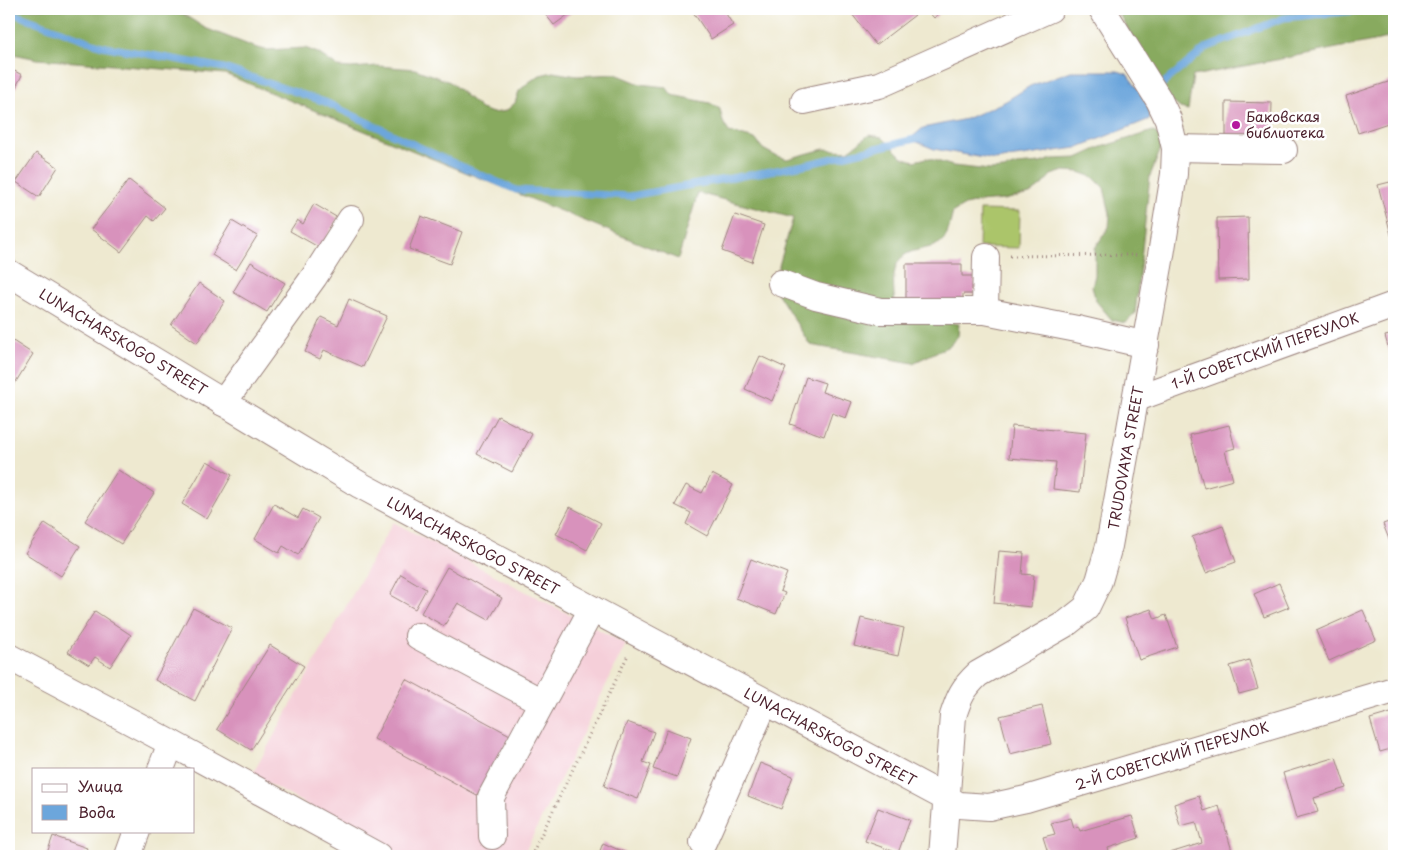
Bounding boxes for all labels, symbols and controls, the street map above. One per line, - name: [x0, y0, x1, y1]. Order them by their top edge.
- place label: Баковская библиотека: [1246, 106, 1325, 143]
- marker: Баковская библиотека: [1230, 119, 1242, 131]
- street label: LUNACHARSKOGO STREET: [35, 283, 212, 400]
- street label: 1-Й СОВЕТСКИЙ ПЕРЕУЛОК: [1168, 307, 1361, 394]
- street label: TRUDOVAYA STREET: [1103, 384, 1149, 531]
- street label: LUNACHARSKOGO STREET: [383, 491, 564, 600]
- street label: LUNACHARSKOGO STREET: [740, 682, 921, 791]
- street label: 2-Й СОВЕТСКИЙ ПЕРЕУЛОК: [1073, 716, 1271, 795]
- legend: [32, 768, 195, 832]
- text: Улица: [78, 774, 123, 797]
- text: Вода: [78, 800, 116, 823]

